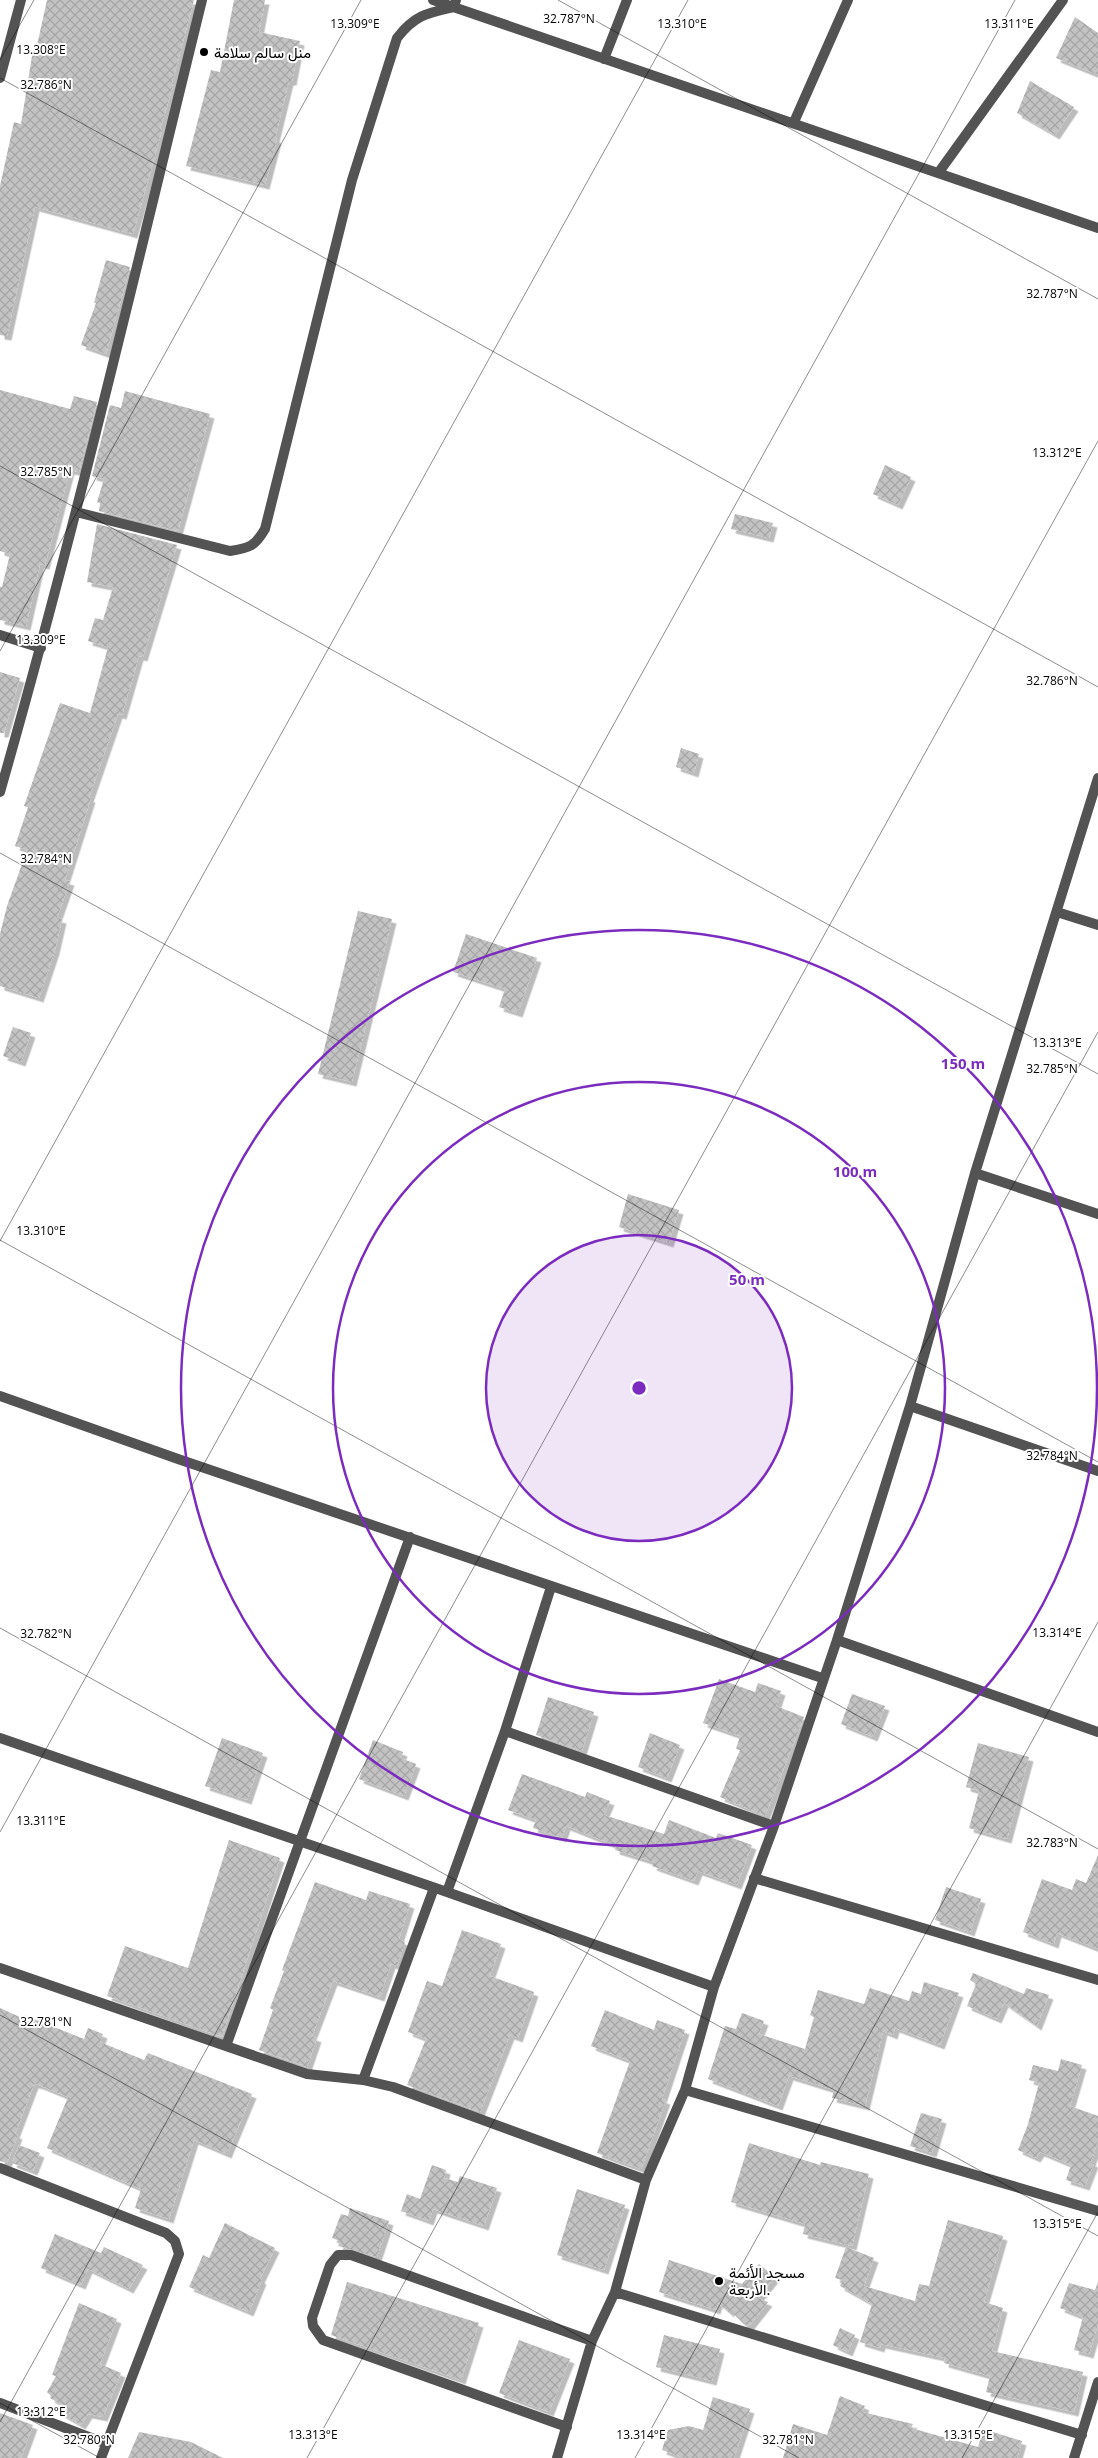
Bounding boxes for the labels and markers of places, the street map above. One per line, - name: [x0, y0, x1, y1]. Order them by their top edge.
- place label: منل سالم سلامة: [214, 42, 311, 63]
- marker: منل سالم سلامة: [198, 46, 210, 58]
- centre of rings: [630, 1379, 648, 1397]
- place label: مسجد الأئمة الأربعة.: [729, 2262, 805, 2299]
- marker: مسجد الأئمة الأربعة.: [713, 2275, 725, 2287]

